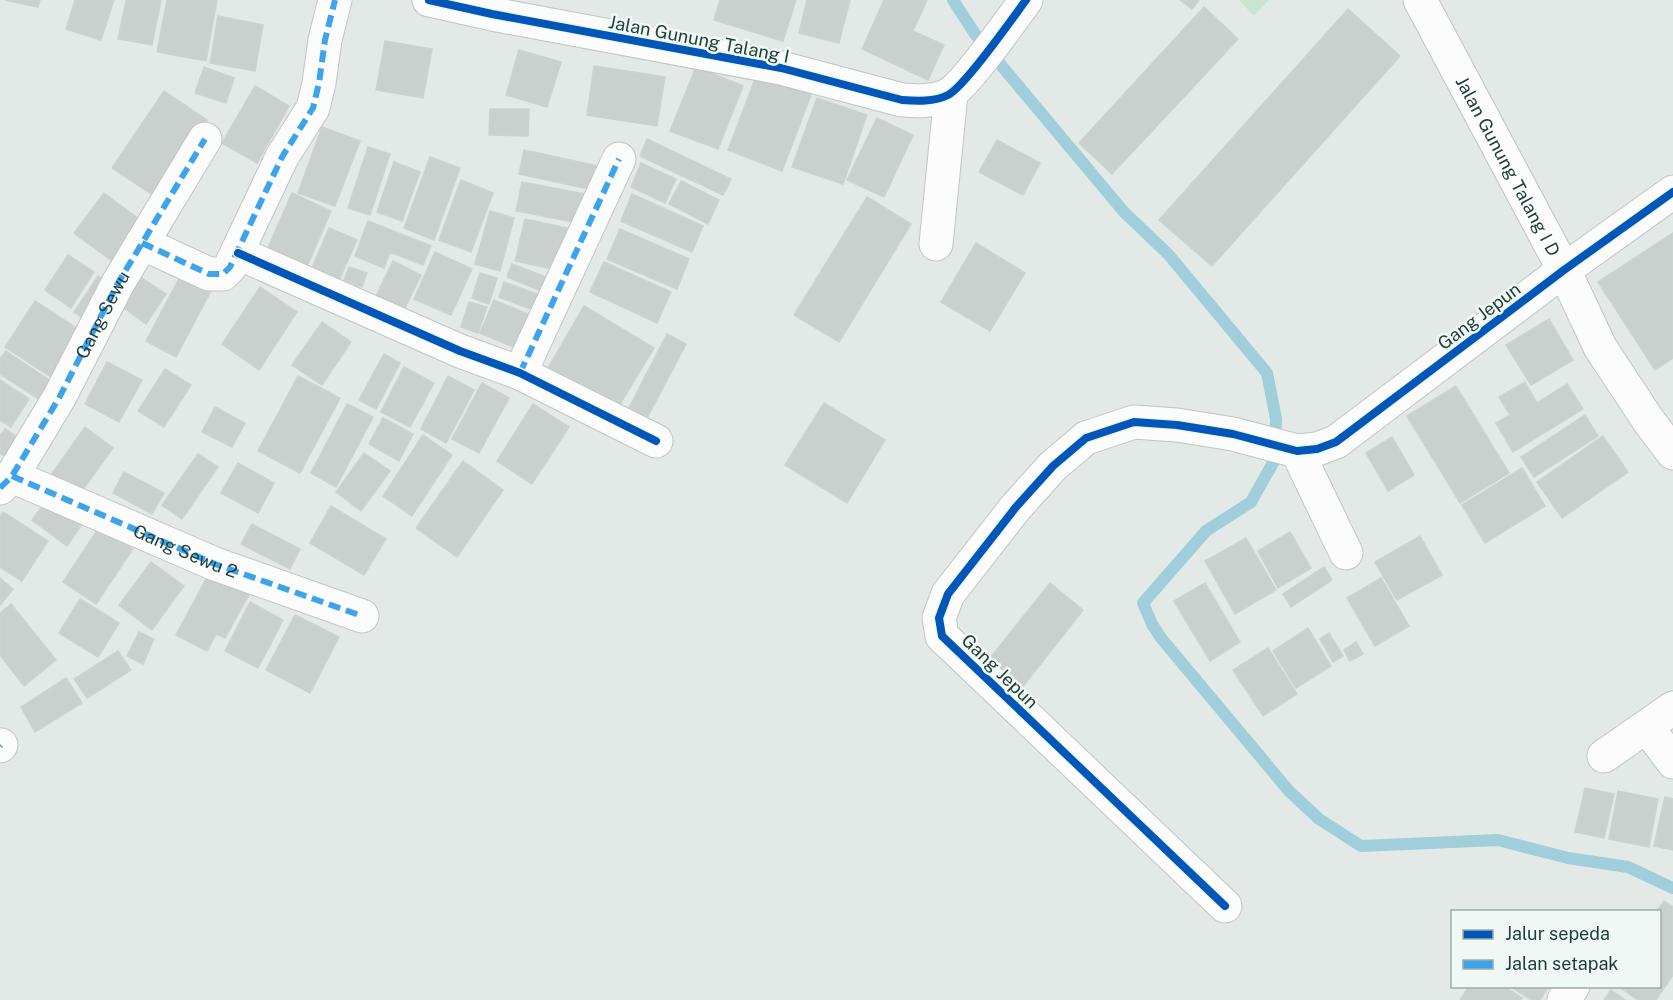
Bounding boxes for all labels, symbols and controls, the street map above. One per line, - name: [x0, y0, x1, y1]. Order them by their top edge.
- street label: Jalan Gunung Talang I: [607, 11, 791, 67]
- street label: Jalan Gunung Talang I D: [1452, 72, 1565, 259]
- street label: Gang Sewu: [71, 267, 134, 362]
- street label: Gang Jepun: [1434, 278, 1524, 354]
- street label: Gang Sewu 2: [130, 519, 240, 582]
- street label: Gang Jepun: [957, 629, 1043, 713]
- legend: [1451, 910, 1661, 988]
- text: Jalur sepeda: [1505, 923, 1610, 944]
- text: Jalan setapak: [1505, 953, 1618, 974]

